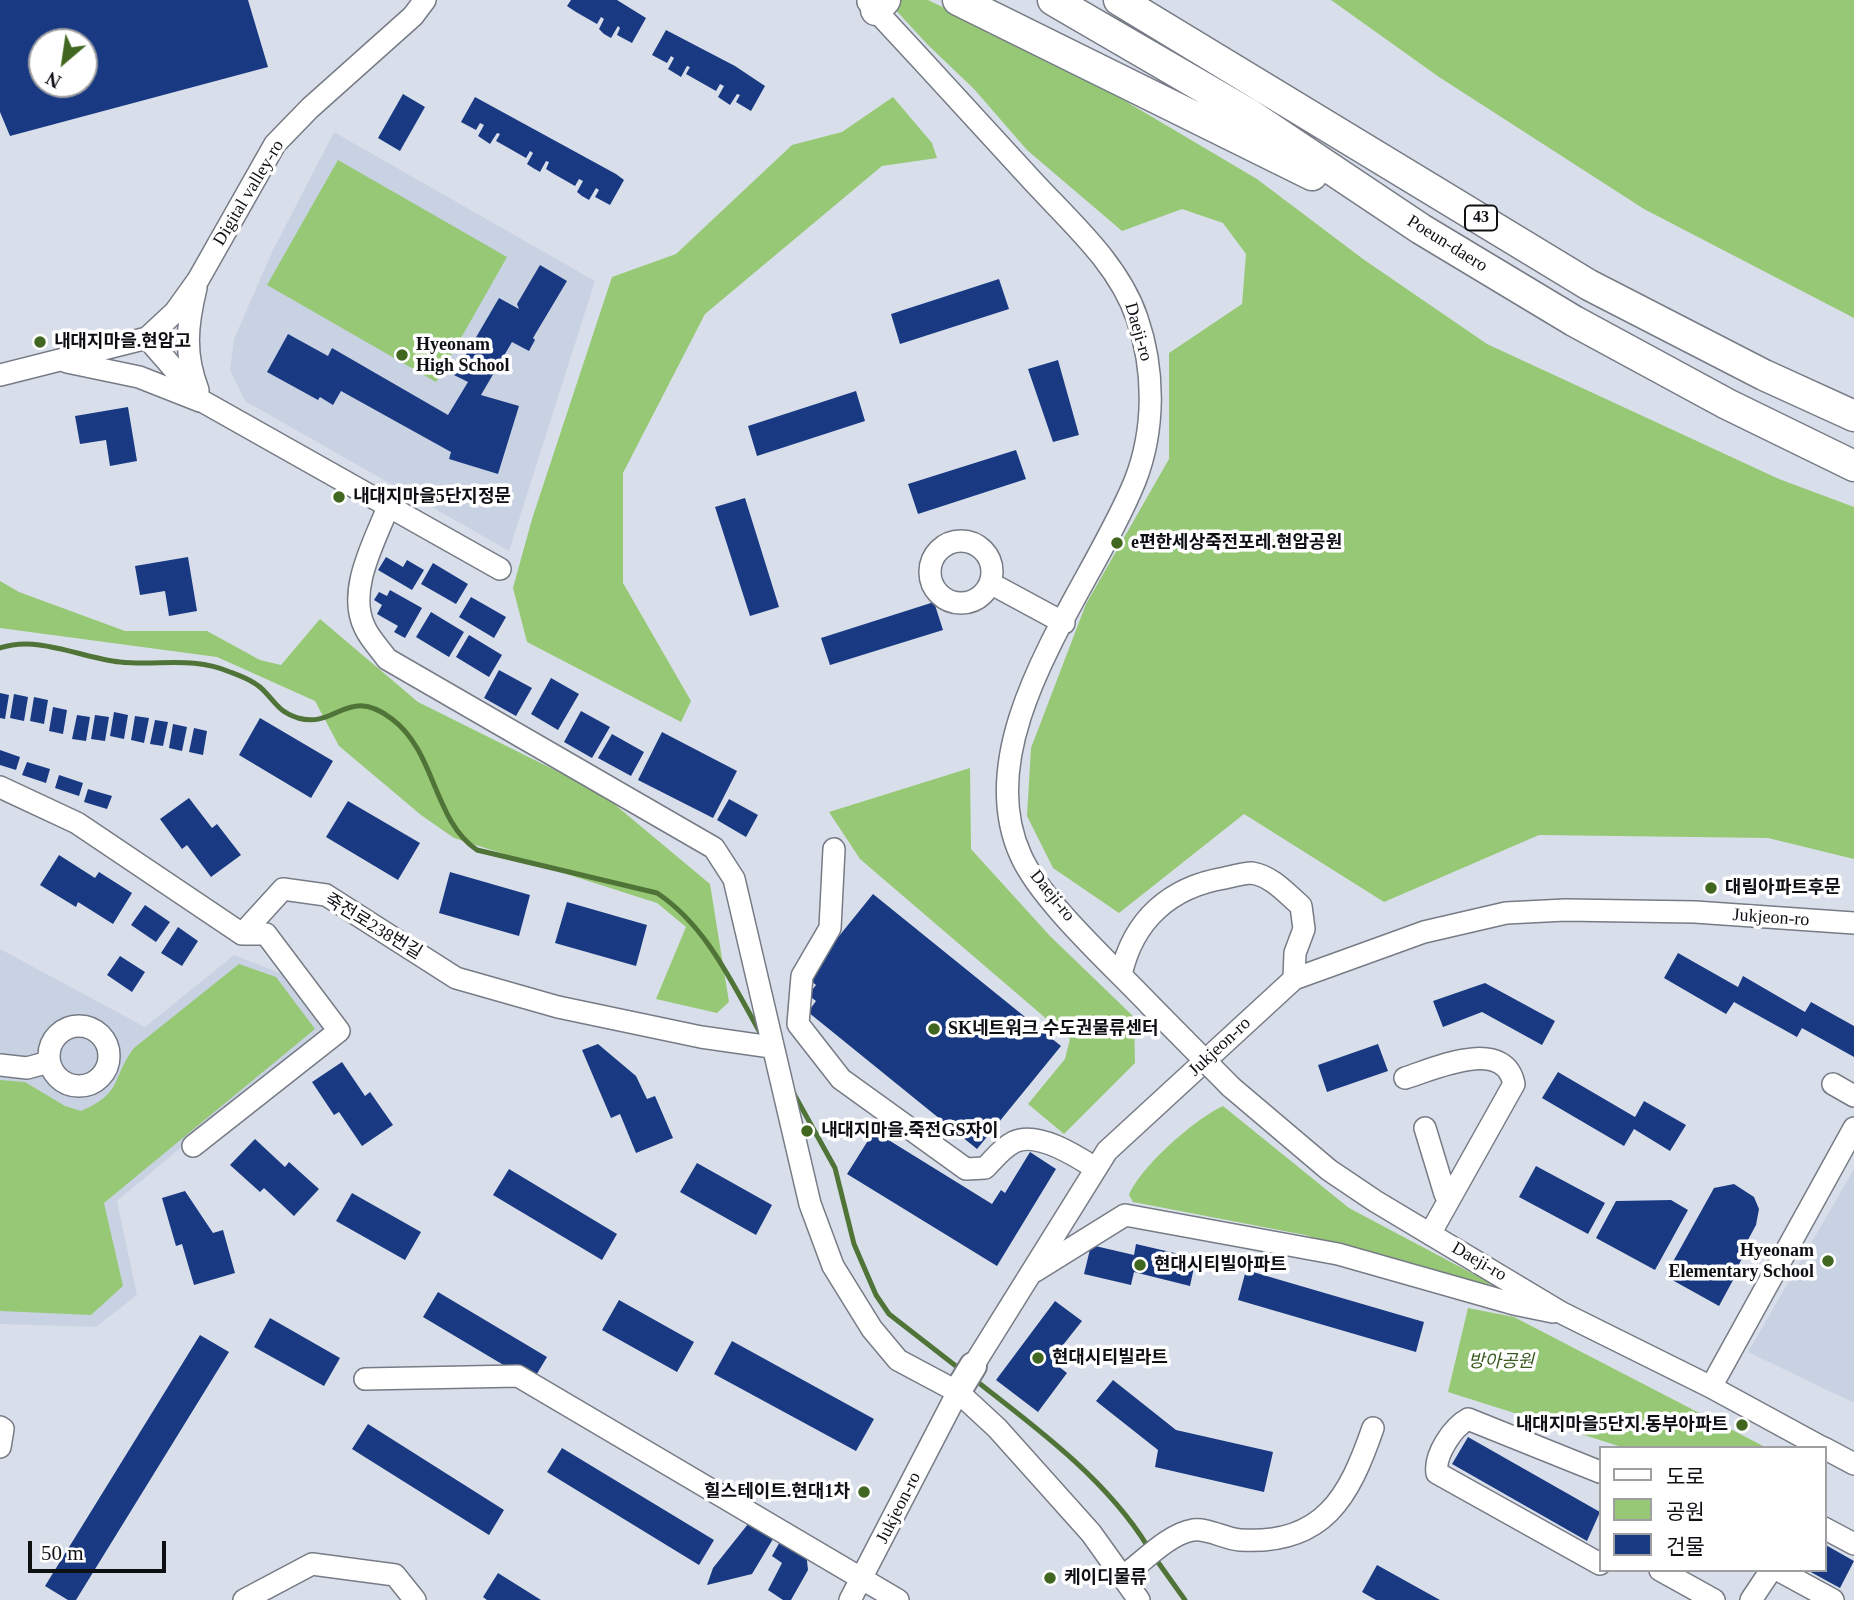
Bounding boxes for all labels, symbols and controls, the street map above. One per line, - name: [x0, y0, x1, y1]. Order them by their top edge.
- north arrow: [28, 28, 98, 98]
- text: N: [42, 68, 65, 93]
- street label: Digital valley-ro: [209, 136, 289, 250]
- road number: 43: [1465, 206, 1497, 230]
- street label: Poeun-daero: [1403, 211, 1491, 277]
- street label: Daeji-ro: [1119, 300, 1157, 364]
- place label: 내대지마을.현암고: [54, 331, 191, 353]
- marker: 내대지마을.현암고: [32, 334, 48, 350]
- place label: Hyeonam High School: [416, 334, 510, 376]
- marker: Hyeonam High School: [394, 347, 410, 363]
- place label: 내대지마을5단지정문: [353, 486, 511, 508]
- marker: 내대지마을5단지정문: [331, 489, 347, 505]
- place label: e편한세상죽전포레.현암공원: [1131, 532, 1342, 554]
- marker: e편한세상죽전포레.현암공원: [1109, 535, 1125, 551]
- street label: Daeji-ro: [1025, 866, 1079, 926]
- place label: 대림아파트후문: [1725, 877, 1841, 899]
- marker: 대림아파트후문: [1703, 880, 1719, 896]
- street label: 죽전로238번길: [320, 889, 426, 965]
- street label: Jukjeon-ro: [1732, 905, 1810, 931]
- street label: Jukjeon-ro: [1184, 1013, 1256, 1081]
- place label: SK네트워크 수도권물류센터: [948, 1018, 1159, 1040]
- marker: SK네트워크 수도권물류센터: [926, 1021, 942, 1037]
- place label: 내대지마을.죽전GS자이: [821, 1120, 999, 1142]
- marker: 내대지마을.죽전GS자이: [799, 1123, 815, 1139]
- street label: Daeji-ro: [1448, 1238, 1510, 1286]
- place label: Hyeonam Elementary School: [1669, 1240, 1814, 1282]
- marker: Hyeonam Elementary School: [1820, 1253, 1836, 1269]
- place label: 현대시티빌아파트: [1154, 1254, 1286, 1276]
- marker: 현대시티빌아파트: [1132, 1257, 1148, 1273]
- place label: 현대시티빌라트: [1052, 1347, 1168, 1369]
- marker: 현대시티빌라트: [1030, 1350, 1046, 1366]
- park label: 방아공원: [1468, 1351, 1534, 1373]
- place label: 내대지마을5단지.동부아파트: [1516, 1414, 1728, 1436]
- marker: 내대지마을5단지.동부아파트: [1734, 1417, 1750, 1433]
- legend: [1598, 1446, 1826, 1572]
- text: 도로: [1666, 1465, 1705, 1489]
- street label: Jukjeon-ro: [872, 1469, 926, 1547]
- place label: 힐스테이트.현대1차: [704, 1481, 850, 1503]
- marker: 힐스테이트.현대1차: [856, 1484, 872, 1500]
- text: 공원: [1666, 1500, 1705, 1524]
- scale bar: [32, 1526, 170, 1570]
- text: 건물: [1666, 1535, 1705, 1559]
- text: 50 m: [41, 1541, 84, 1565]
- place label: 케이디물류: [1064, 1567, 1147, 1589]
- marker: 케이디물류: [1042, 1570, 1058, 1586]

